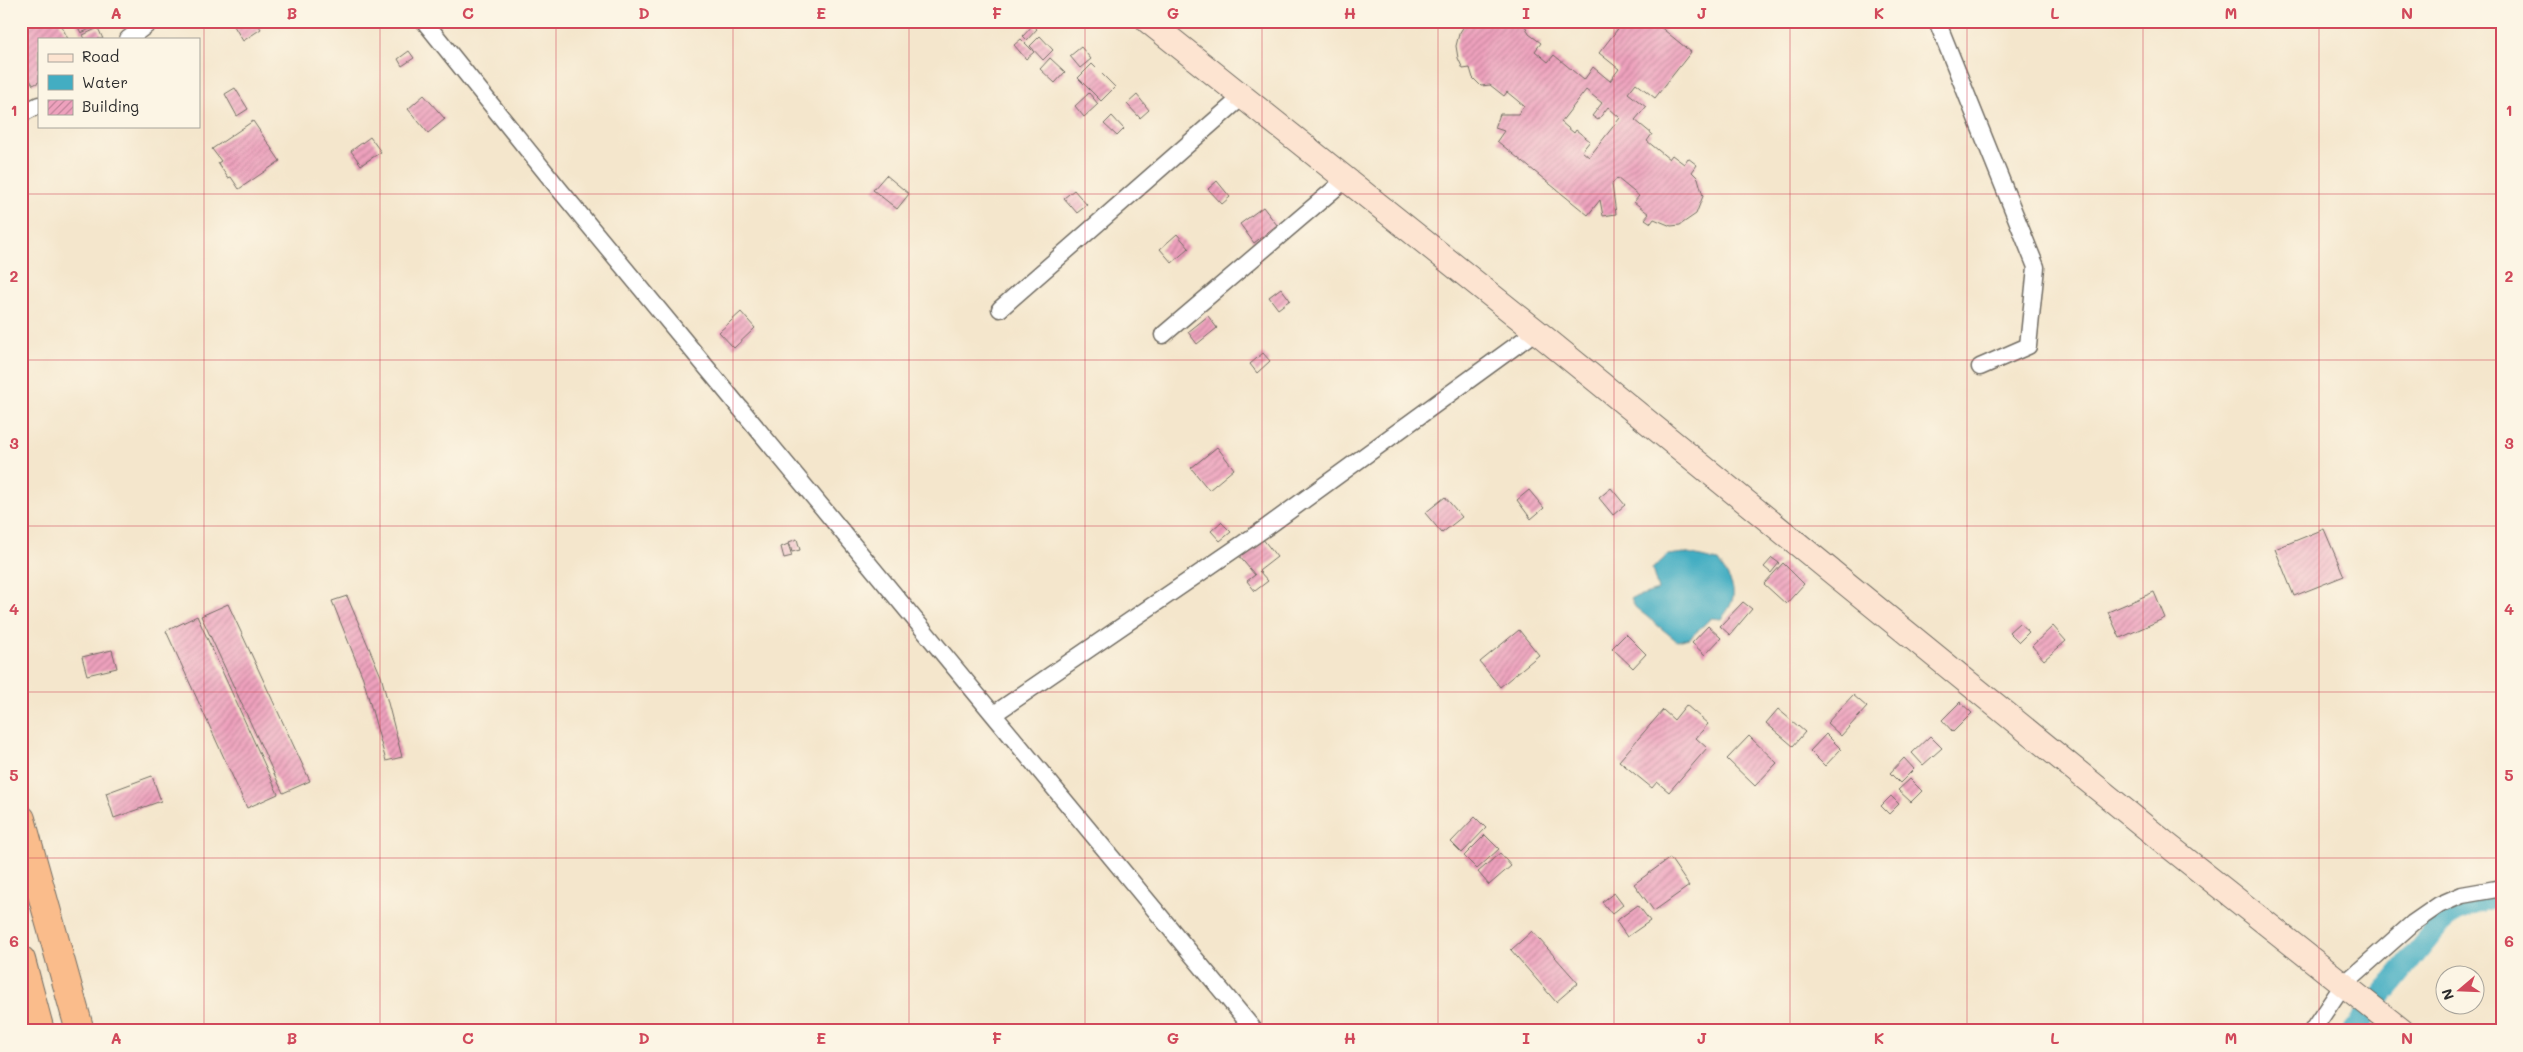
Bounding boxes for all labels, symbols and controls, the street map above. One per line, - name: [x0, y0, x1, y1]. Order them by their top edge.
- text: A: [110, 2, 122, 23]
- text: B: [287, 2, 297, 23]
- text: C: [462, 2, 474, 23]
- text: D: [638, 2, 650, 23]
- text: E: [816, 2, 826, 23]
- text: F: [992, 2, 1002, 23]
- text: G: [1167, 2, 1179, 23]
- text: H: [1344, 2, 1356, 23]
- text: I: [1522, 2, 1530, 23]
- text: J: [1697, 2, 1707, 23]
- text: K: [1874, 2, 1884, 23]
- text: L: [2050, 2, 2060, 23]
- text: M: [2225, 2, 2237, 23]
- text: N: [2401, 2, 2413, 23]
- legend: [38, 38, 200, 128]
- text: Road: [82, 46, 119, 66]
- text: Water: [82, 72, 128, 92]
- text: Building: [82, 96, 139, 116]
- text: 1: [10, 99, 18, 120]
- text: 1: [2505, 99, 2513, 120]
- text: 2: [10, 265, 19, 286]
- text: 2: [2505, 265, 2514, 286]
- text: 3: [9, 432, 19, 453]
- text: 3: [2504, 432, 2514, 453]
- text: 4: [9, 598, 19, 619]
- text: 4: [2504, 598, 2514, 619]
- text: 5: [9, 764, 19, 785]
- text: 5: [2504, 764, 2514, 785]
- text: 6: [9, 930, 19, 951]
- text: 6: [2504, 930, 2514, 951]
- north arrow: [2436, 964, 2486, 1014]
- text: N: [2437, 986, 2458, 1003]
- text: A: [110, 1027, 122, 1048]
- text: B: [287, 1027, 297, 1048]
- text: C: [462, 1027, 474, 1048]
- text: D: [638, 1027, 650, 1048]
- text: E: [816, 1027, 826, 1048]
- text: F: [992, 1027, 1002, 1048]
- text: G: [1167, 1027, 1179, 1048]
- text: H: [1344, 1027, 1356, 1048]
- text: I: [1522, 1027, 1530, 1048]
- text: J: [1697, 1027, 1707, 1048]
- text: K: [1874, 1027, 1884, 1048]
- text: L: [2050, 1027, 2060, 1048]
- text: M: [2225, 1027, 2237, 1048]
- text: N: [2401, 1027, 2413, 1048]

